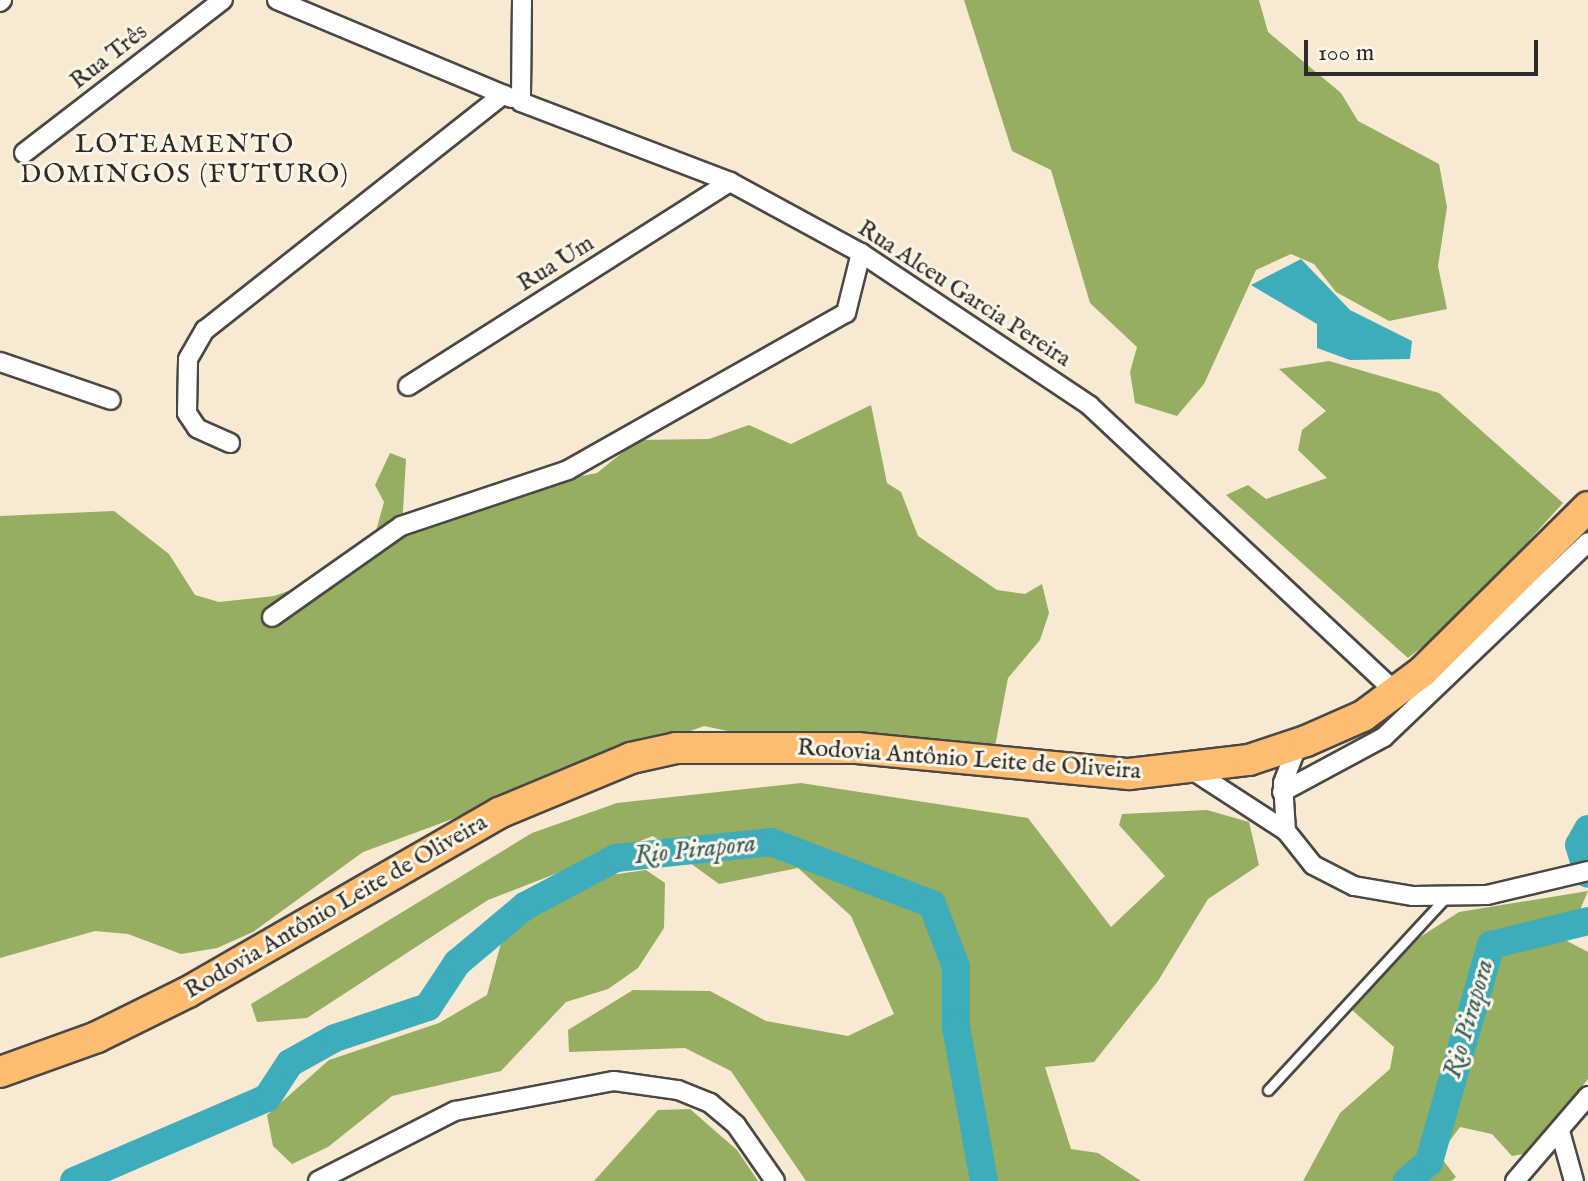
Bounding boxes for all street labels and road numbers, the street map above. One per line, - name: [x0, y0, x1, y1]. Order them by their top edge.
- street label: Rua Três: [65, 18, 153, 96]
- street label: Rua Alceu Garcia Pereira: [852, 214, 1076, 374]
- street label: Rua Um: [513, 229, 599, 299]
- street label: Rodovia Antônio Leite de Oliveira: [796, 734, 1142, 786]
- street label: Rodovia Antônio Leite de Oliveira: [180, 808, 492, 1006]

